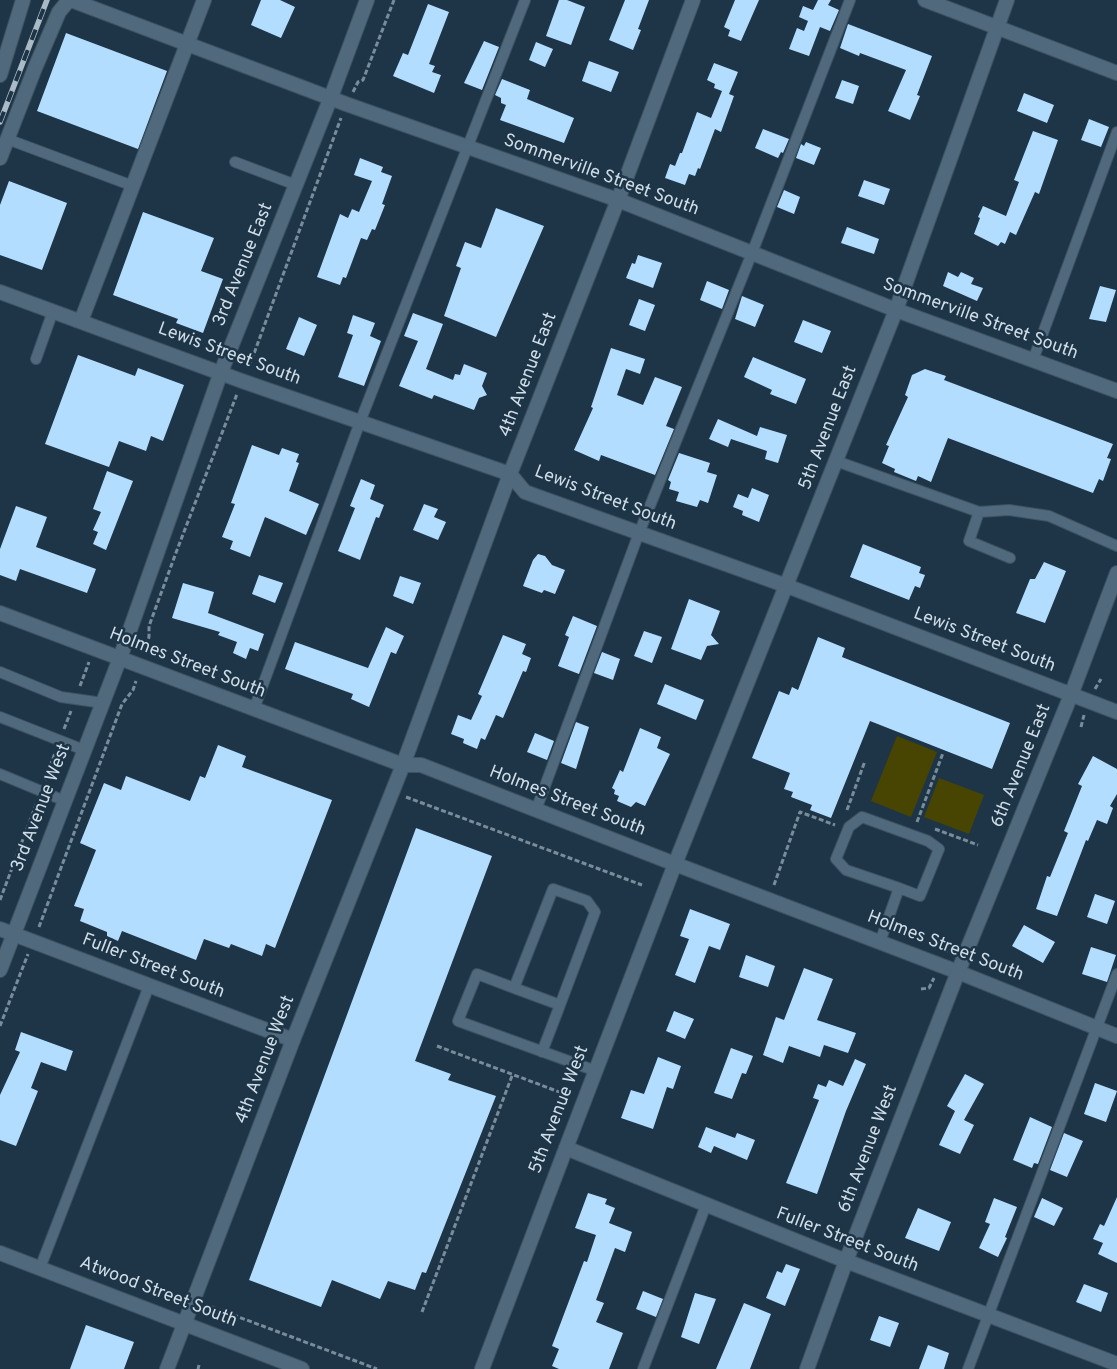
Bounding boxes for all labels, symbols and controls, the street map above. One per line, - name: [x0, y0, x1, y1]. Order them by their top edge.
- street label: Sommerville Street South: [500, 131, 702, 221]
- street label: 3rd Avenue East: [209, 200, 279, 330]
- street label: Sommerville Street South: [879, 275, 1081, 365]
- street label: 4th Avenue East: [495, 310, 563, 440]
- street label: Lewis Street South: [155, 319, 303, 391]
- street label: 5th Avenue East: [795, 363, 863, 493]
- street label: Lewis Street South: [531, 462, 679, 536]
- street label: Lewis Street South: [910, 604, 1058, 678]
- street label: Holmes Street South: [106, 624, 268, 704]
- street label: 6th Avenue East: [987, 701, 1057, 831]
- street label: 3rd Avenue West: [8, 741, 76, 875]
- street label: Holmes Street South: [486, 762, 648, 842]
- street label: Holmes Street South: [864, 907, 1026, 987]
- street label: Fuller Street South: [79, 930, 227, 1004]
- street label: 4th Avenue West: [232, 993, 300, 1127]
- street label: 5th Avenue West: [526, 1043, 594, 1177]
- street label: 6th Avenue West: [835, 1082, 903, 1216]
- street label: Fuller Street South: [773, 1204, 921, 1278]
- street label: Atwood Street South: [76, 1253, 240, 1333]

